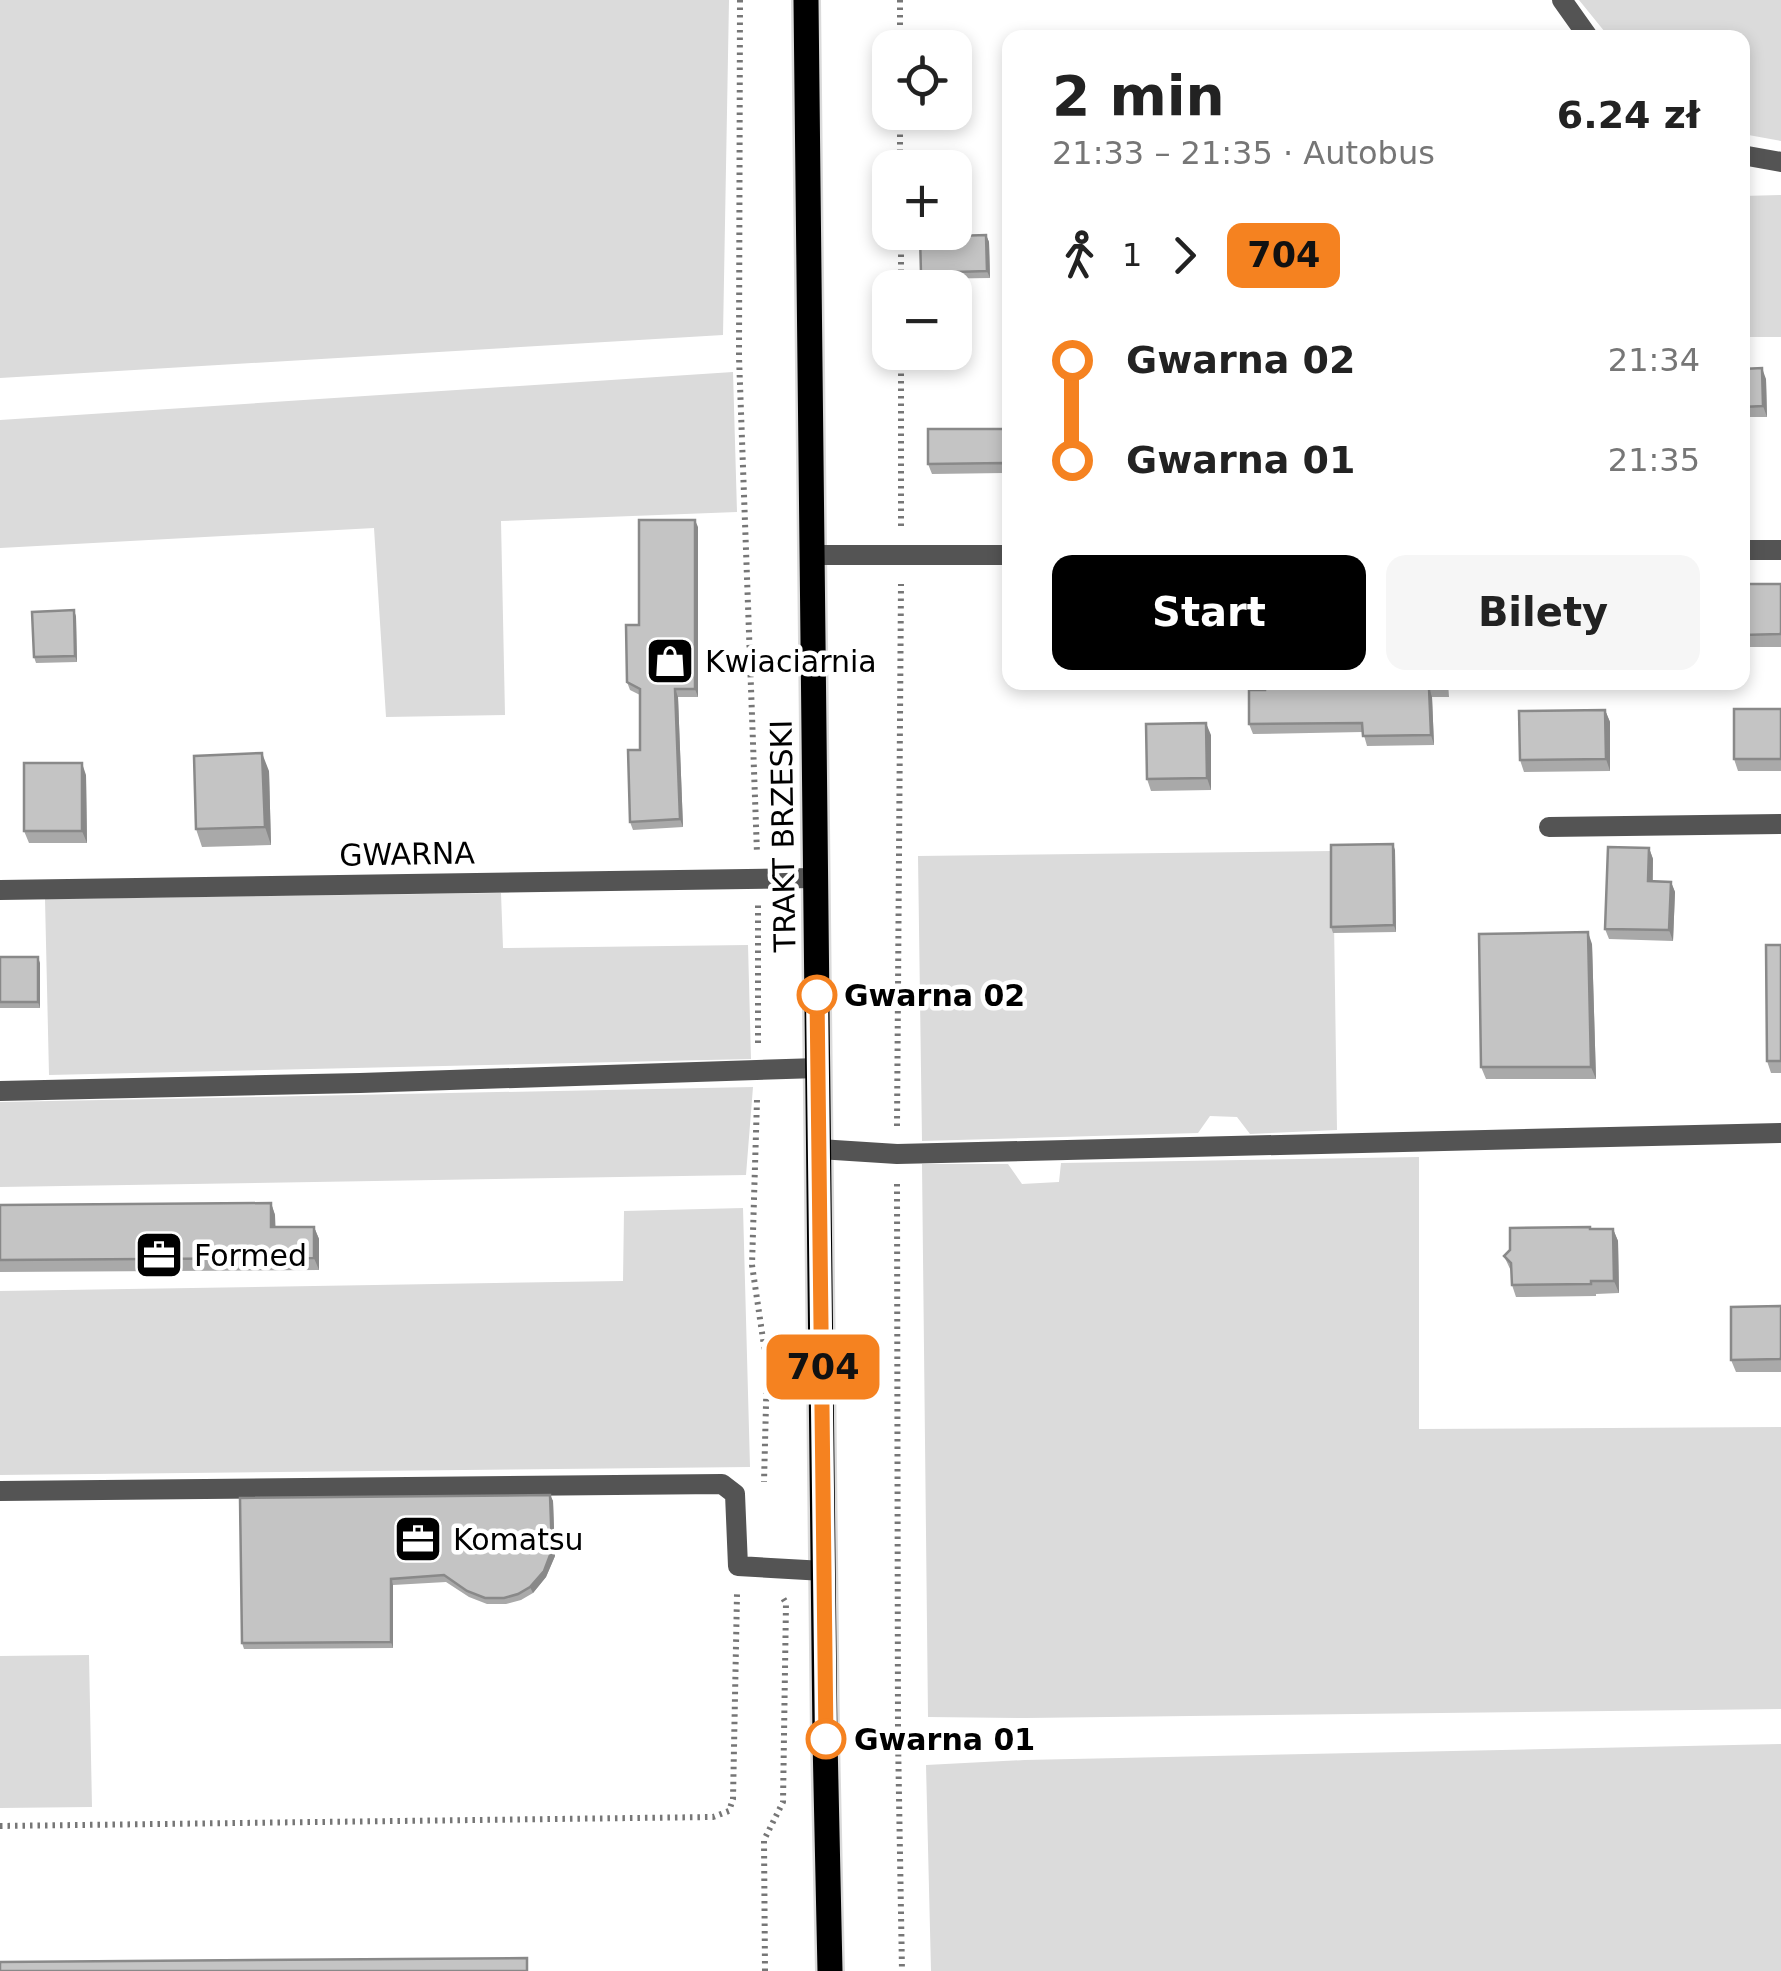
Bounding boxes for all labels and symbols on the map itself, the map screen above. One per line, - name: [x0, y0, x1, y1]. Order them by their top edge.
- shop icon: Kwiaciarnia: [644, 635, 696, 687]
- place label: Kwiaciarnia: [705, 644, 877, 679]
- street label: TRAKT BRZESKI: [763, 720, 803, 953]
- street label: GWARNA: [339, 835, 476, 873]
- marker: Gwarna 02: [798, 976, 836, 1014]
- place label: Gwarna 02: [844, 978, 1025, 1013]
- office icon: Formed: [133, 1229, 185, 1281]
- place label: Formed: [194, 1238, 307, 1273]
- line badge: 704: [766, 1334, 880, 1400]
- office icon: Komatsu: [392, 1513, 444, 1565]
- place label: Komatsu: [453, 1522, 584, 1557]
- marker: Gwarna 01: [807, 1720, 845, 1758]
- place label: Gwarna 01: [854, 1722, 1035, 1757]

